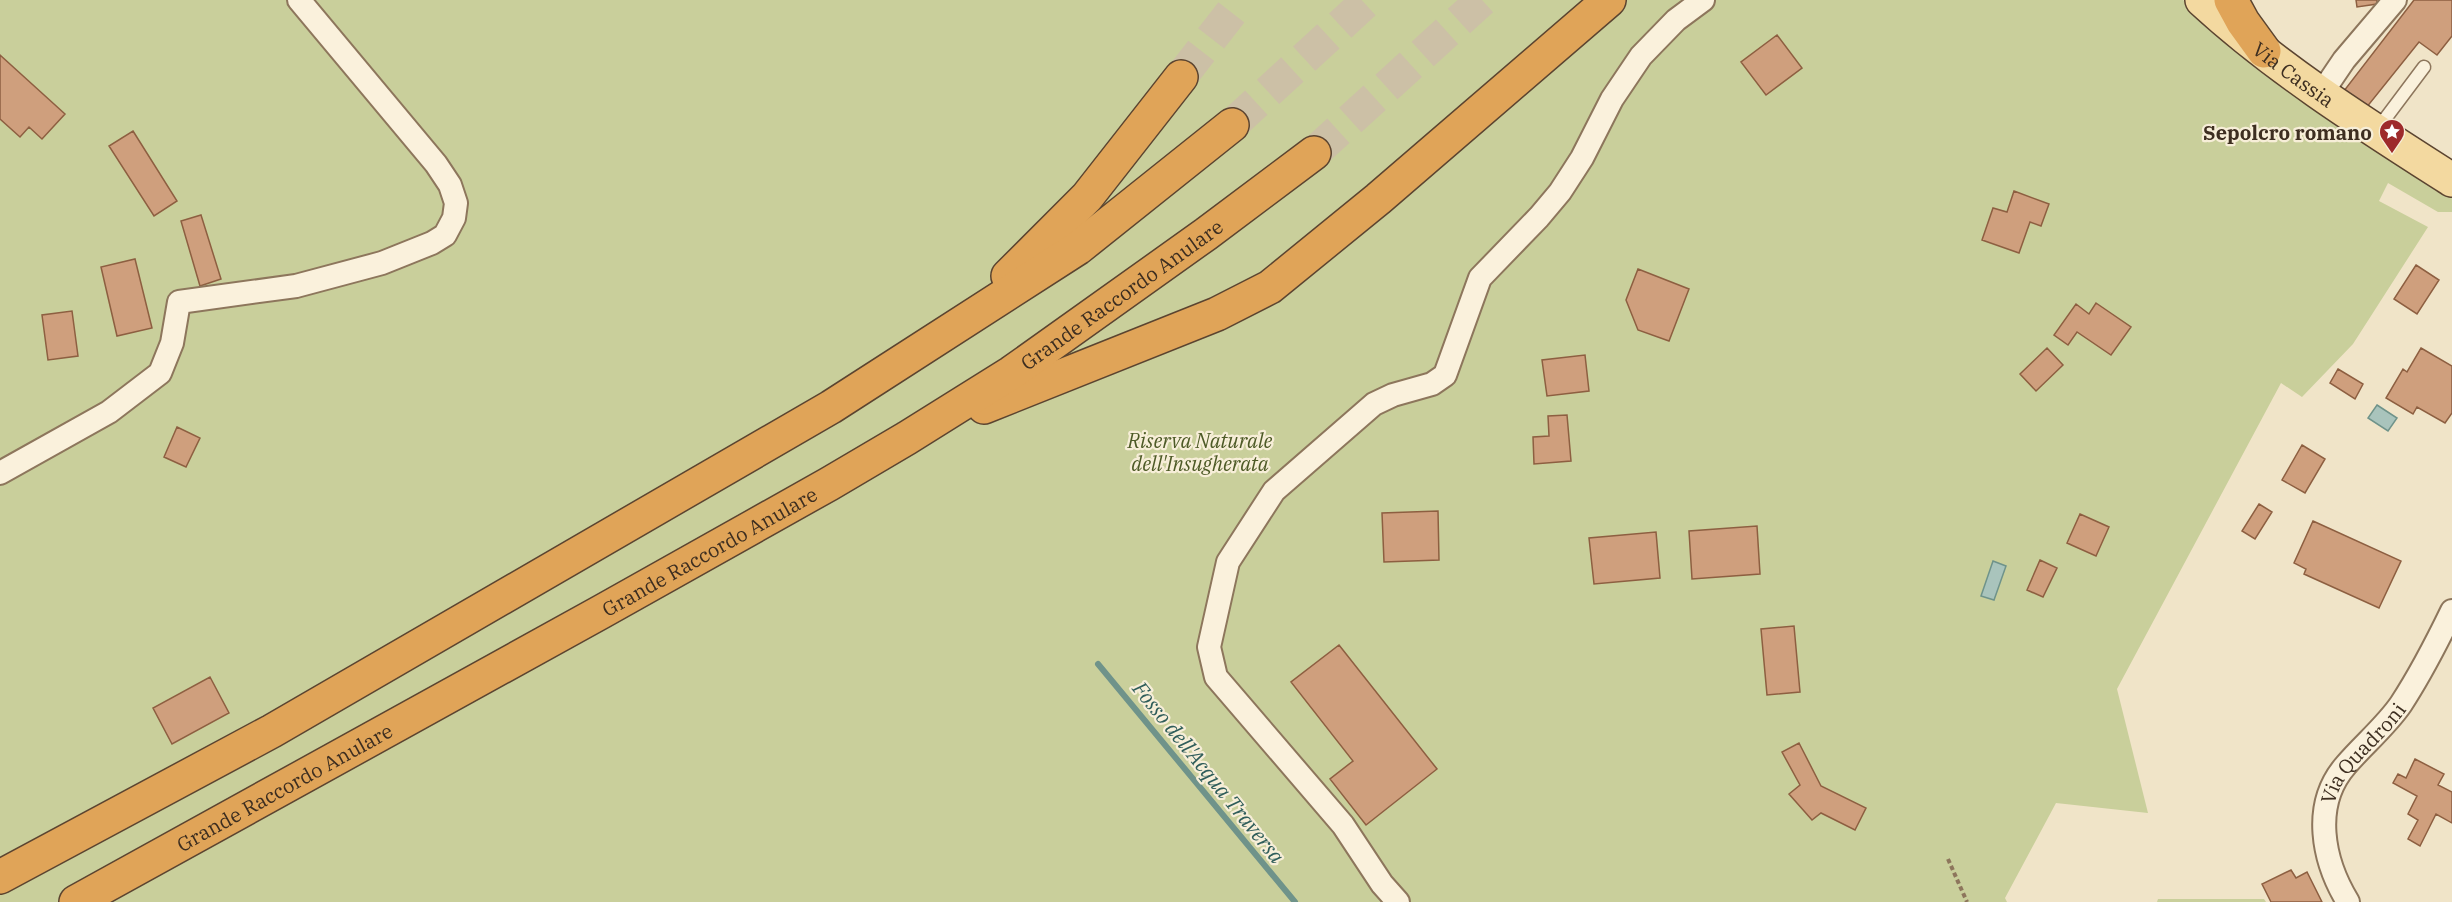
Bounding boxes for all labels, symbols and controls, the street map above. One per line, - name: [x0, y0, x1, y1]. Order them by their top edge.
- street label: Via Cassia: [2247, 35, 2340, 113]
- place icon: Sepolcro romano: [2377, 117, 2407, 155]
- place label: Sepolcro romano: [2203, 119, 2372, 146]
- street label: Grande Raccordo Anulare: [1015, 213, 1228, 376]
- park label: Riserva Naturale dell'Insugherata: [1127, 427, 1273, 477]
- street label: Grande Raccordo Anulare: [597, 480, 822, 622]
- water label: Fosso dell'Acqua Traversa: [1126, 674, 1292, 869]
- street label: Via Quadroni: [2314, 697, 2411, 807]
- street label: Grande Raccordo Anulare: [172, 716, 397, 857]

